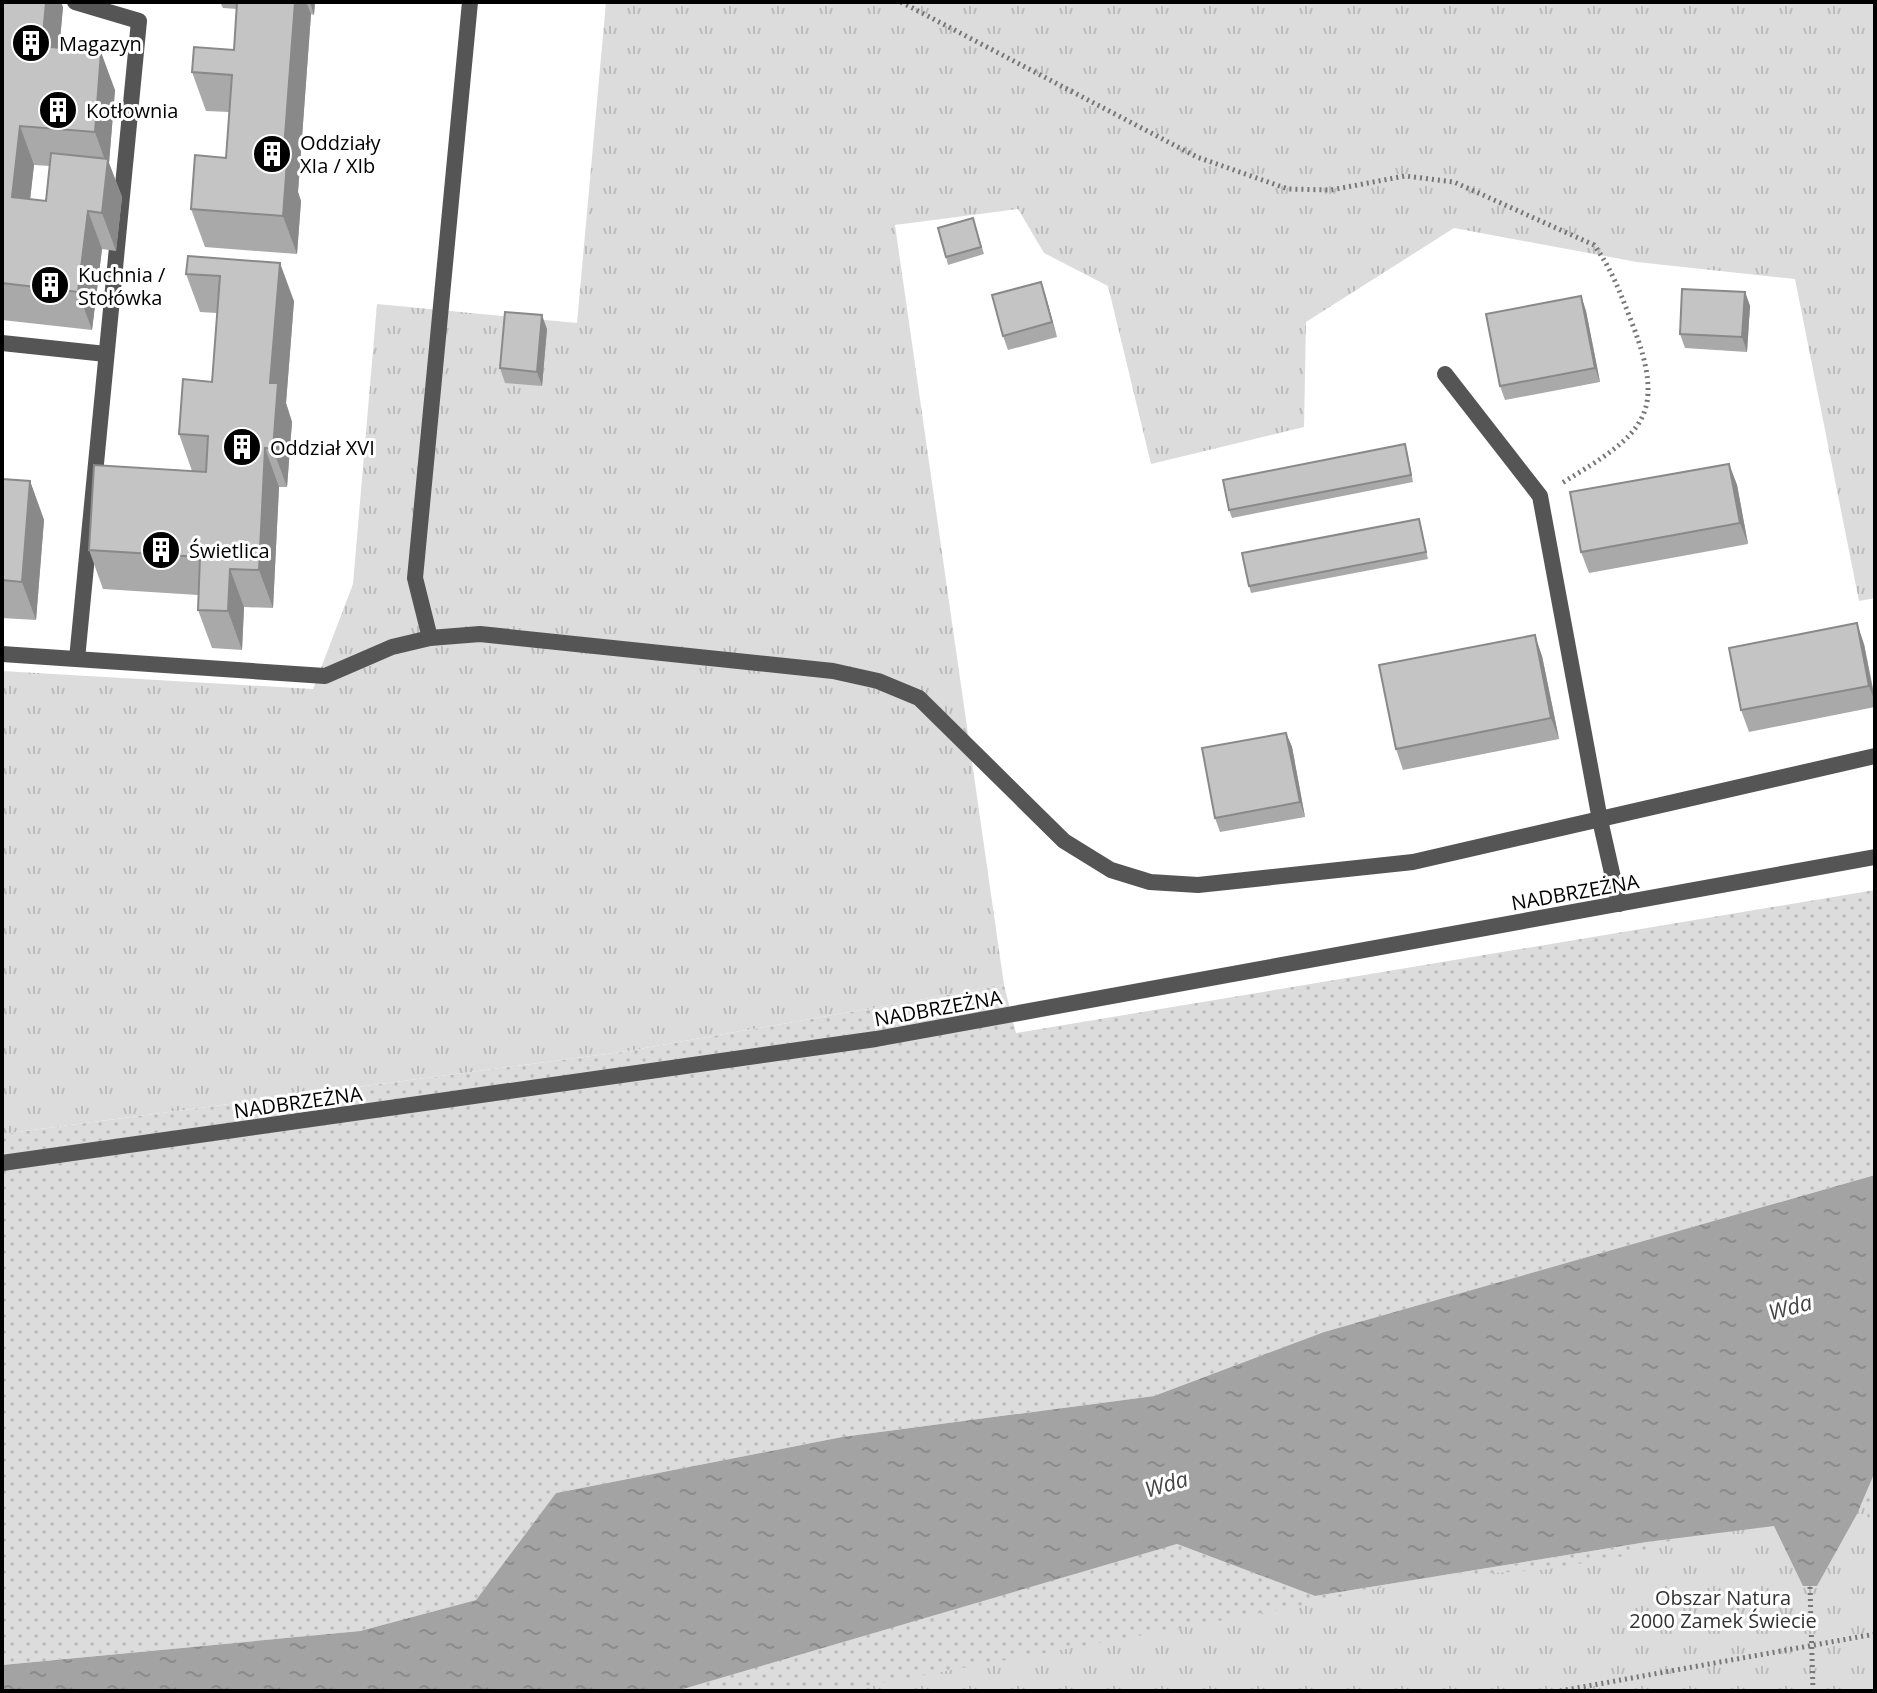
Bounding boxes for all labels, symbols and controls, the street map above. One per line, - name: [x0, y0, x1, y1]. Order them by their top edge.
- building icon: Magazyn: [10, 22, 52, 64]
- place label: Magazyn: [59, 30, 142, 57]
- building icon: Kotłownia: [37, 89, 79, 131]
- place label: Kotłownia: [86, 97, 178, 124]
- place label: Oddziały XIa / XIb: [300, 129, 382, 179]
- building icon: Oddziały XIa / XIb: [251, 133, 293, 175]
- place label: Kuchnia / Stołówka: [78, 261, 166, 311]
- building icon: Kuchnia / Stołówka: [29, 264, 71, 306]
- building icon: Oddział XVI: [221, 426, 263, 468]
- place label: Oddział XVI: [270, 434, 375, 461]
- building icon: Świetlica: [140, 529, 182, 571]
- place label: Świetlica: [189, 537, 270, 564]
- street label: NADBRZEŻNA: [1509, 867, 1641, 917]
- street label: NADBRZEŻNA: [872, 983, 1004, 1033]
- street label: NADBRZEŻNA: [232, 1080, 364, 1124]
- water label: Wda: [1765, 1286, 1815, 1326]
- water label: Wda: [1141, 1463, 1191, 1503]
- park label: Obszar Natura 2000 Zamek Świecie: [1629, 1584, 1817, 1634]

